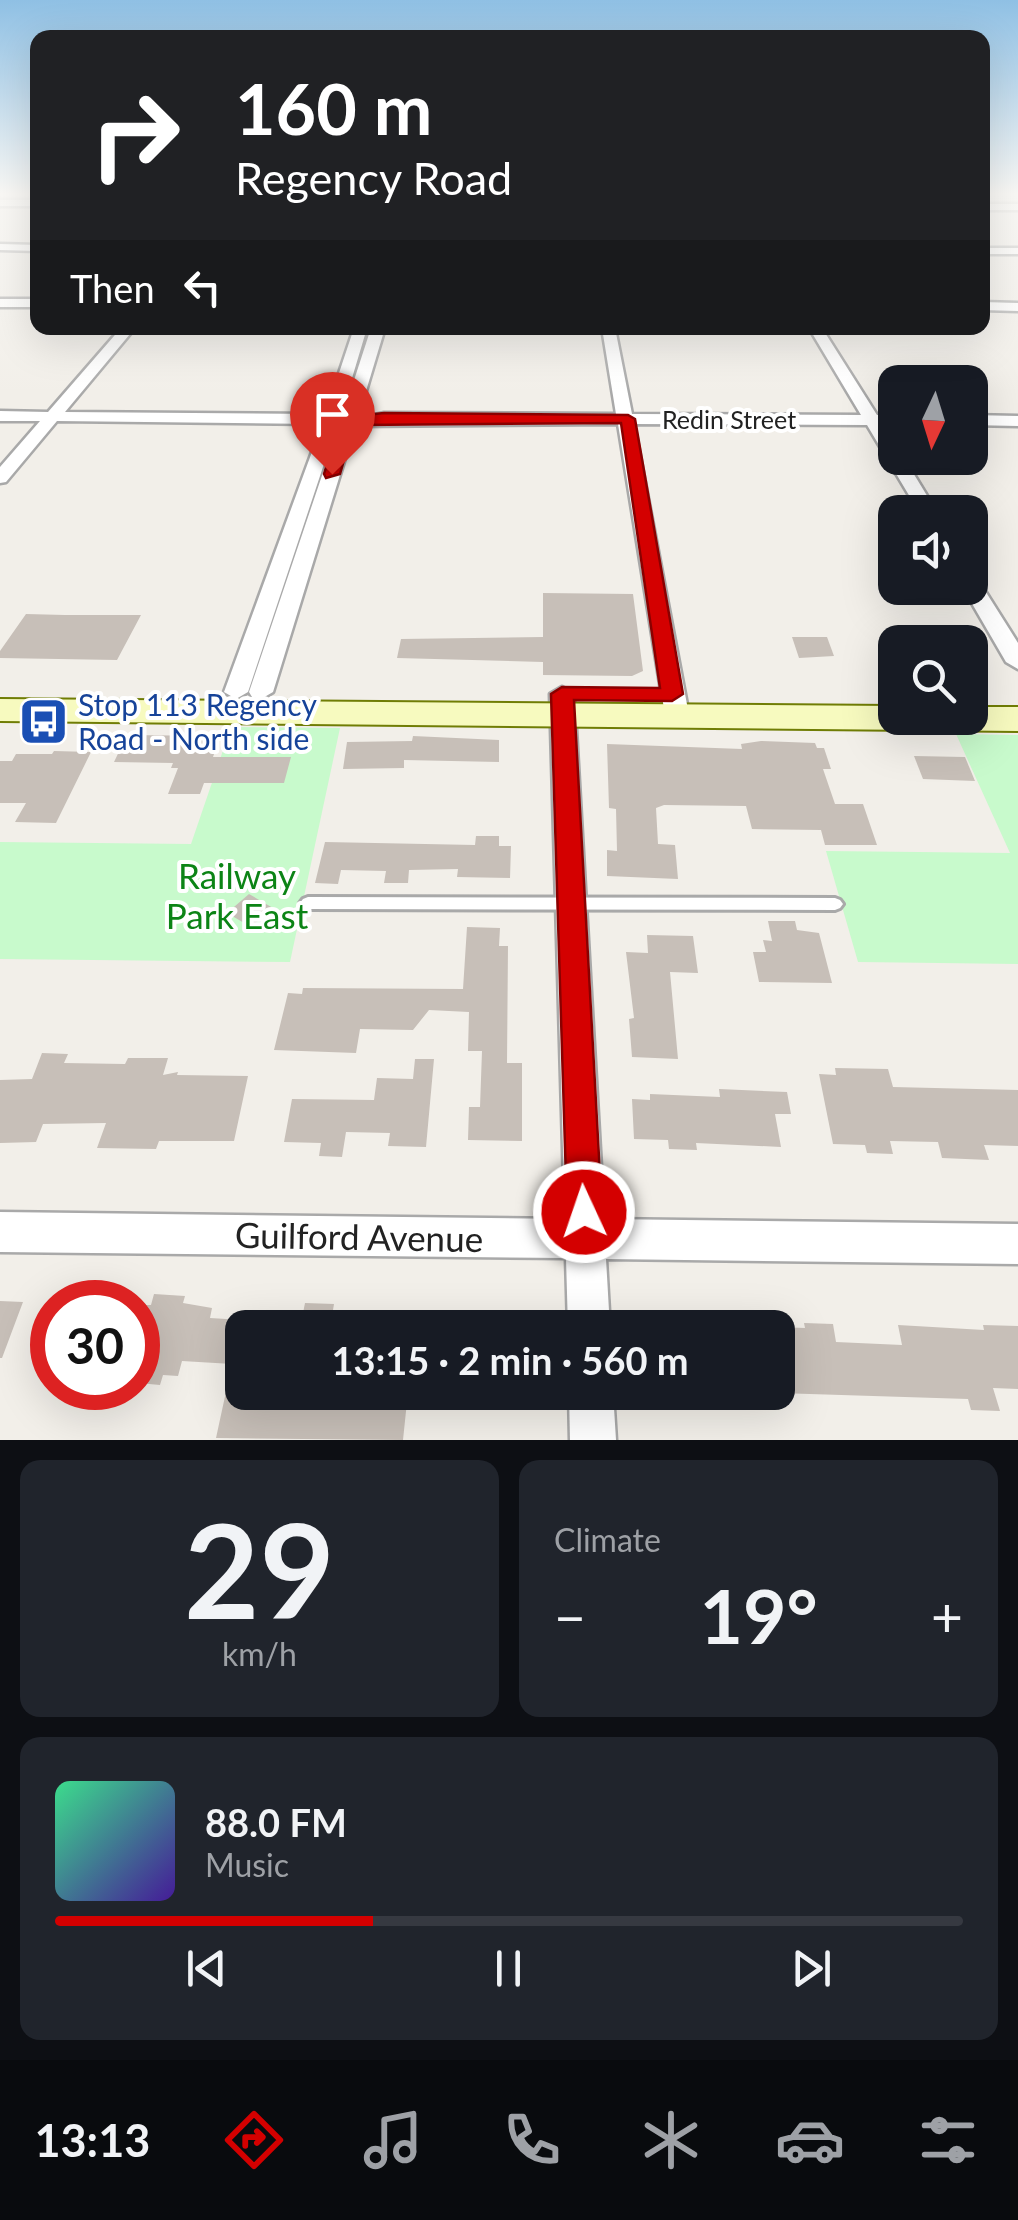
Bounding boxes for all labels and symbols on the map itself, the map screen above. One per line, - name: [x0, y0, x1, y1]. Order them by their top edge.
- north arrow: [878, 365, 988, 475]
- pin: [290, 372, 375, 475]
- street label: Redin Street: [662, 404, 796, 434]
- place label: Stop 113 Regency Road - North side: [78, 686, 318, 756]
- bus stop icon: Stop 113 Regency Road - North side: [17, 695, 69, 747]
- park label: Railway Park East: [166, 854, 309, 936]
- position arrow: [532, 1160, 636, 1264]
- street label: Guilford Avenue: [235, 1213, 483, 1259]
- speed limit sign: 30: [30, 1280, 160, 1410]

